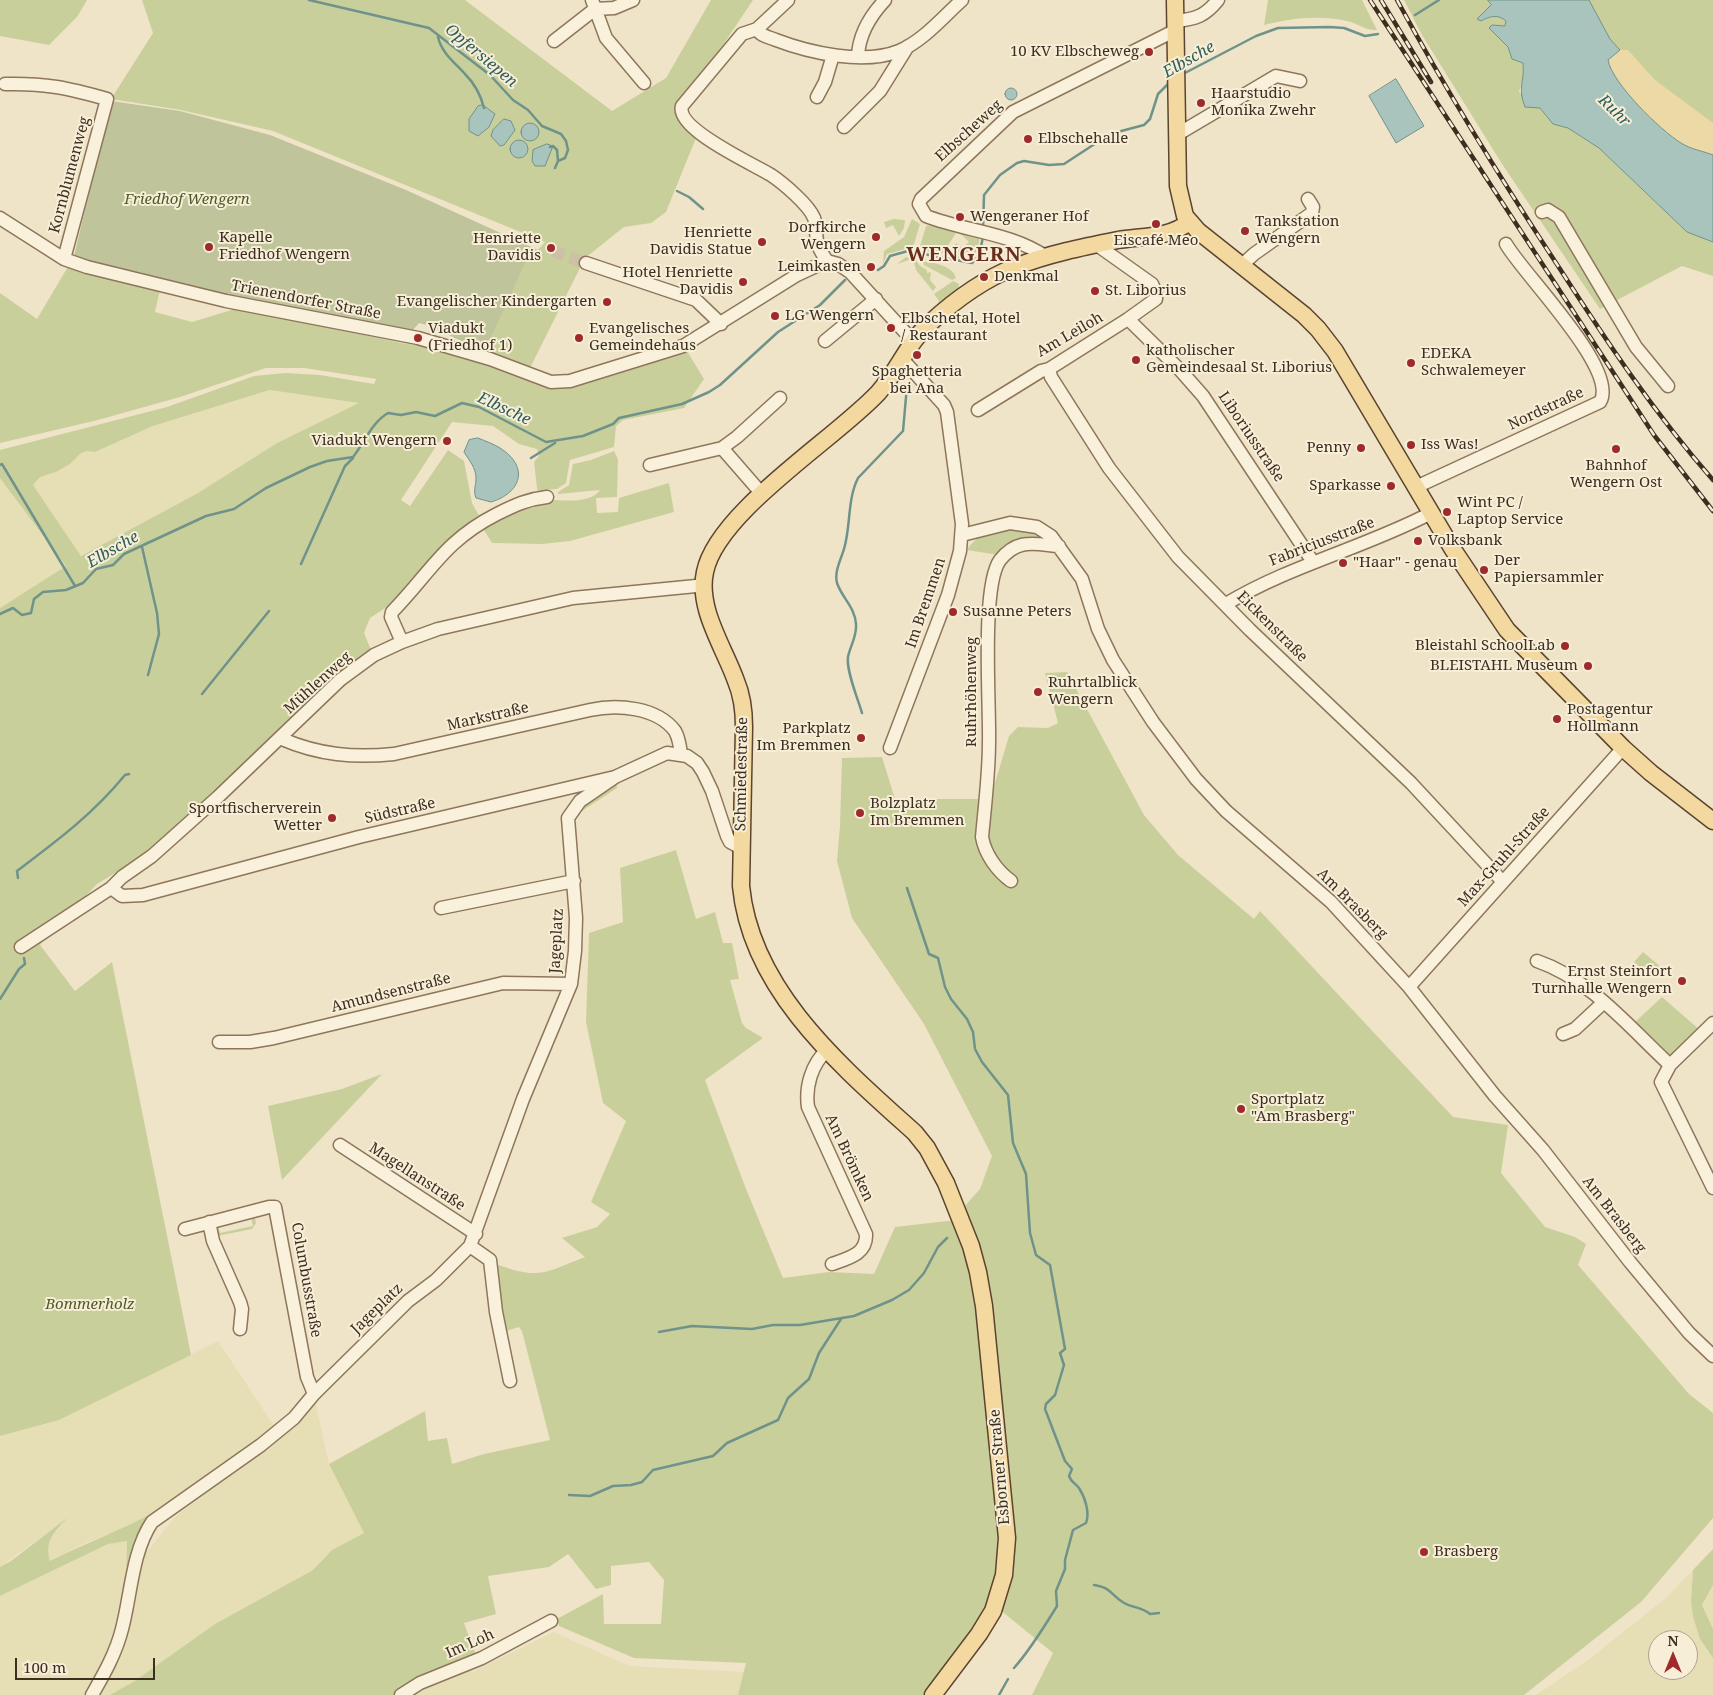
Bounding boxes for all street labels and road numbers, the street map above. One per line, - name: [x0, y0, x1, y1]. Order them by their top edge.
- street label: Elbscheweg: [932, 96, 1006, 166]
- street label: Kornblumenweg: [46, 115, 94, 235]
- street label: Trienendorfer Straße: [230, 277, 382, 323]
- street label: Am Leiloh: [1034, 309, 1106, 361]
- street label: Nordstraße: [1505, 384, 1587, 434]
- street label: Liboriusstraße: [1214, 388, 1288, 486]
- street label: Fabriciusstraße: [1267, 514, 1377, 570]
- street label: Im Bremmen: [902, 555, 950, 651]
- street label: Eickenstraße: [1233, 588, 1311, 666]
- street label: Ruhrhöhenweg: [963, 637, 981, 747]
- street label: Mühlenweg: [281, 648, 355, 718]
- street label: Markstraße: [445, 699, 531, 735]
- street label: Schmiedestraße: [732, 717, 752, 831]
- street label: Südstraße: [363, 794, 437, 828]
- street label: Max-Gruhl-Straße: [1454, 803, 1554, 911]
- street label: Am Brasberg: [1313, 865, 1391, 943]
- street label: Jageplatz: [546, 908, 568, 974]
- street label: Amundsenstraße: [329, 969, 453, 1017]
- street label: Am Brömken: [821, 1111, 877, 1205]
- street label: Magellanstraße: [366, 1139, 468, 1215]
- street label: Am Brasberg: [1578, 1173, 1650, 1257]
- street label: Columbusstraße: [287, 1221, 325, 1339]
- street label: Jageplatz: [347, 1280, 407, 1338]
- street label: Esborner Straße: [986, 1408, 1014, 1526]
- street label: Im Loh: [443, 1625, 497, 1663]

